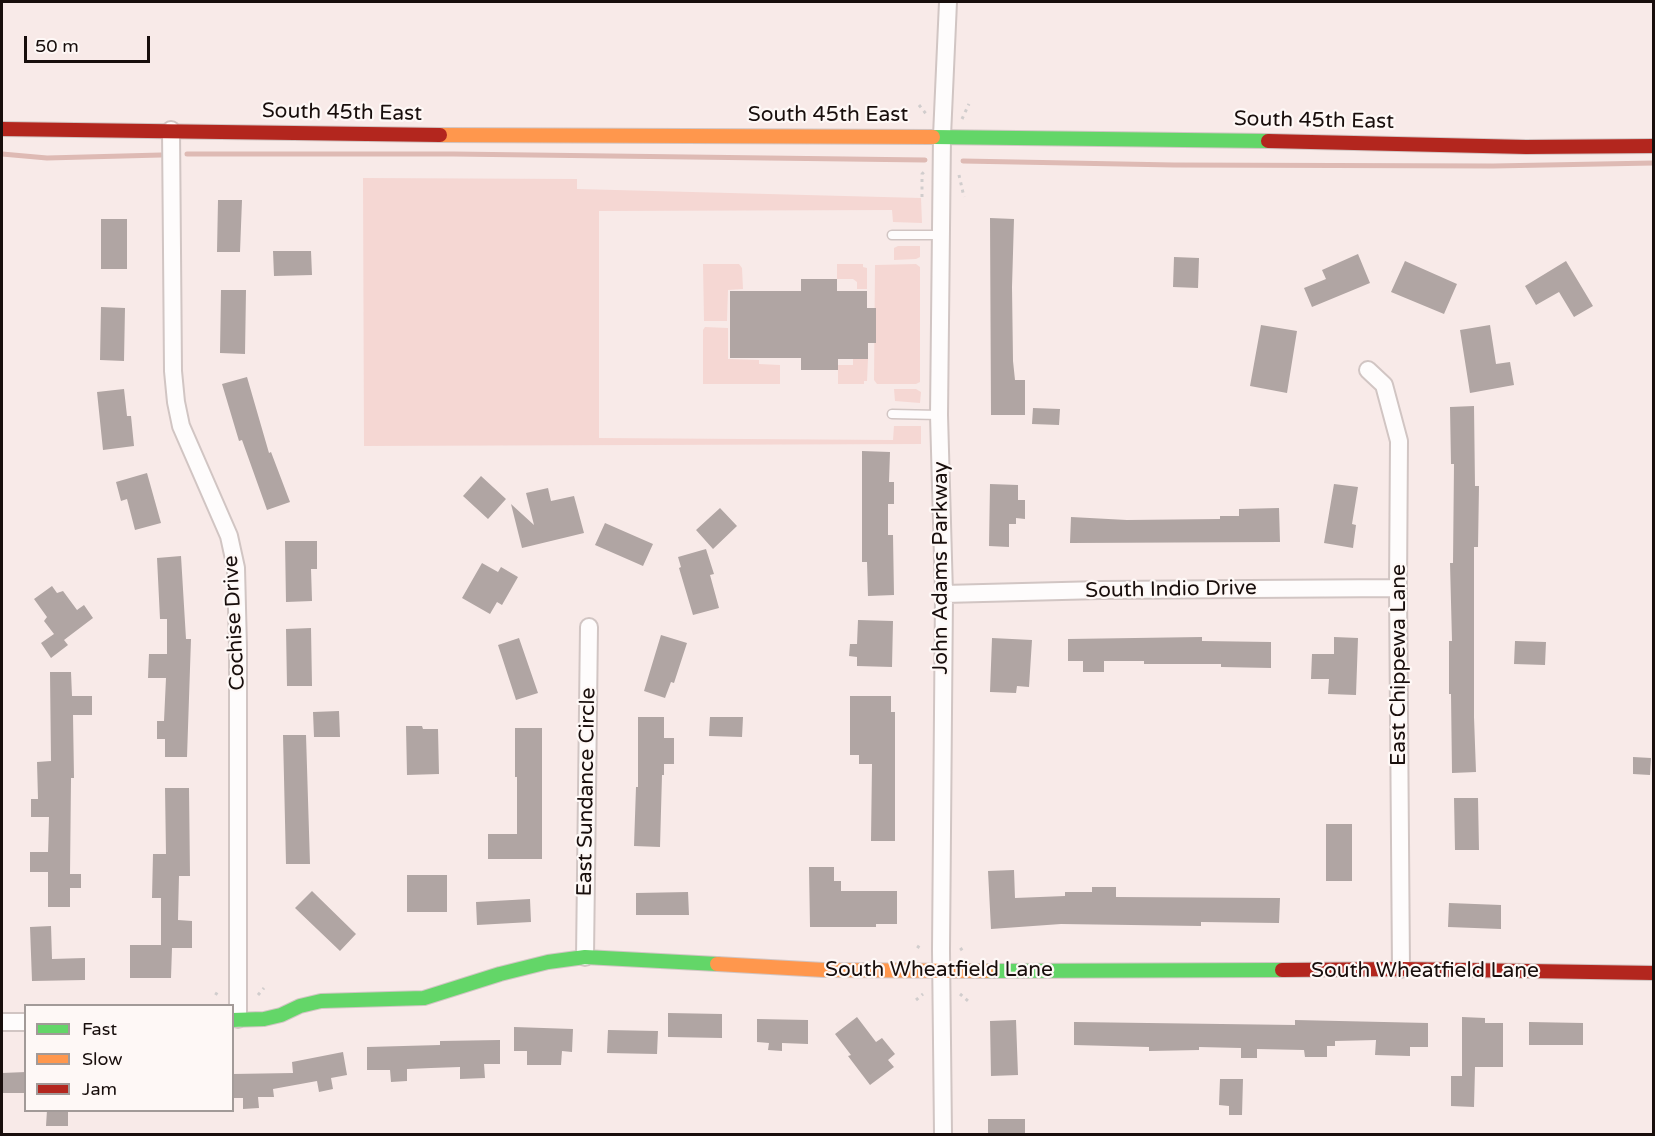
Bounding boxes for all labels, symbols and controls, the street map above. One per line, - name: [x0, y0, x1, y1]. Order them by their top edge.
- scale bar: [27, 24, 153, 62]
- text: 50 m: [35, 35, 79, 57]
- street label: South 45th East: [262, 99, 422, 127]
- street label: South 45th East: [748, 102, 908, 128]
- street label: South 45th East: [1234, 107, 1394, 135]
- street label: John Adams Parkway: [928, 461, 954, 675]
- street label: Cochise Drive: [219, 555, 251, 691]
- street label: East Chippewa Lane: [1386, 564, 1412, 766]
- street label: South Indio Drive: [1085, 576, 1257, 604]
- street label: East Sundance Circle: [573, 687, 601, 897]
- street label: South Wheatfield Lane: [825, 957, 1053, 983]
- street label: South Wheatfield Lane: [1311, 958, 1539, 984]
- legend: [24, 1004, 234, 1112]
- text: Fast: [82, 1018, 117, 1040]
- text: Slow: [82, 1048, 123, 1070]
- text: Jam: [82, 1078, 117, 1100]

